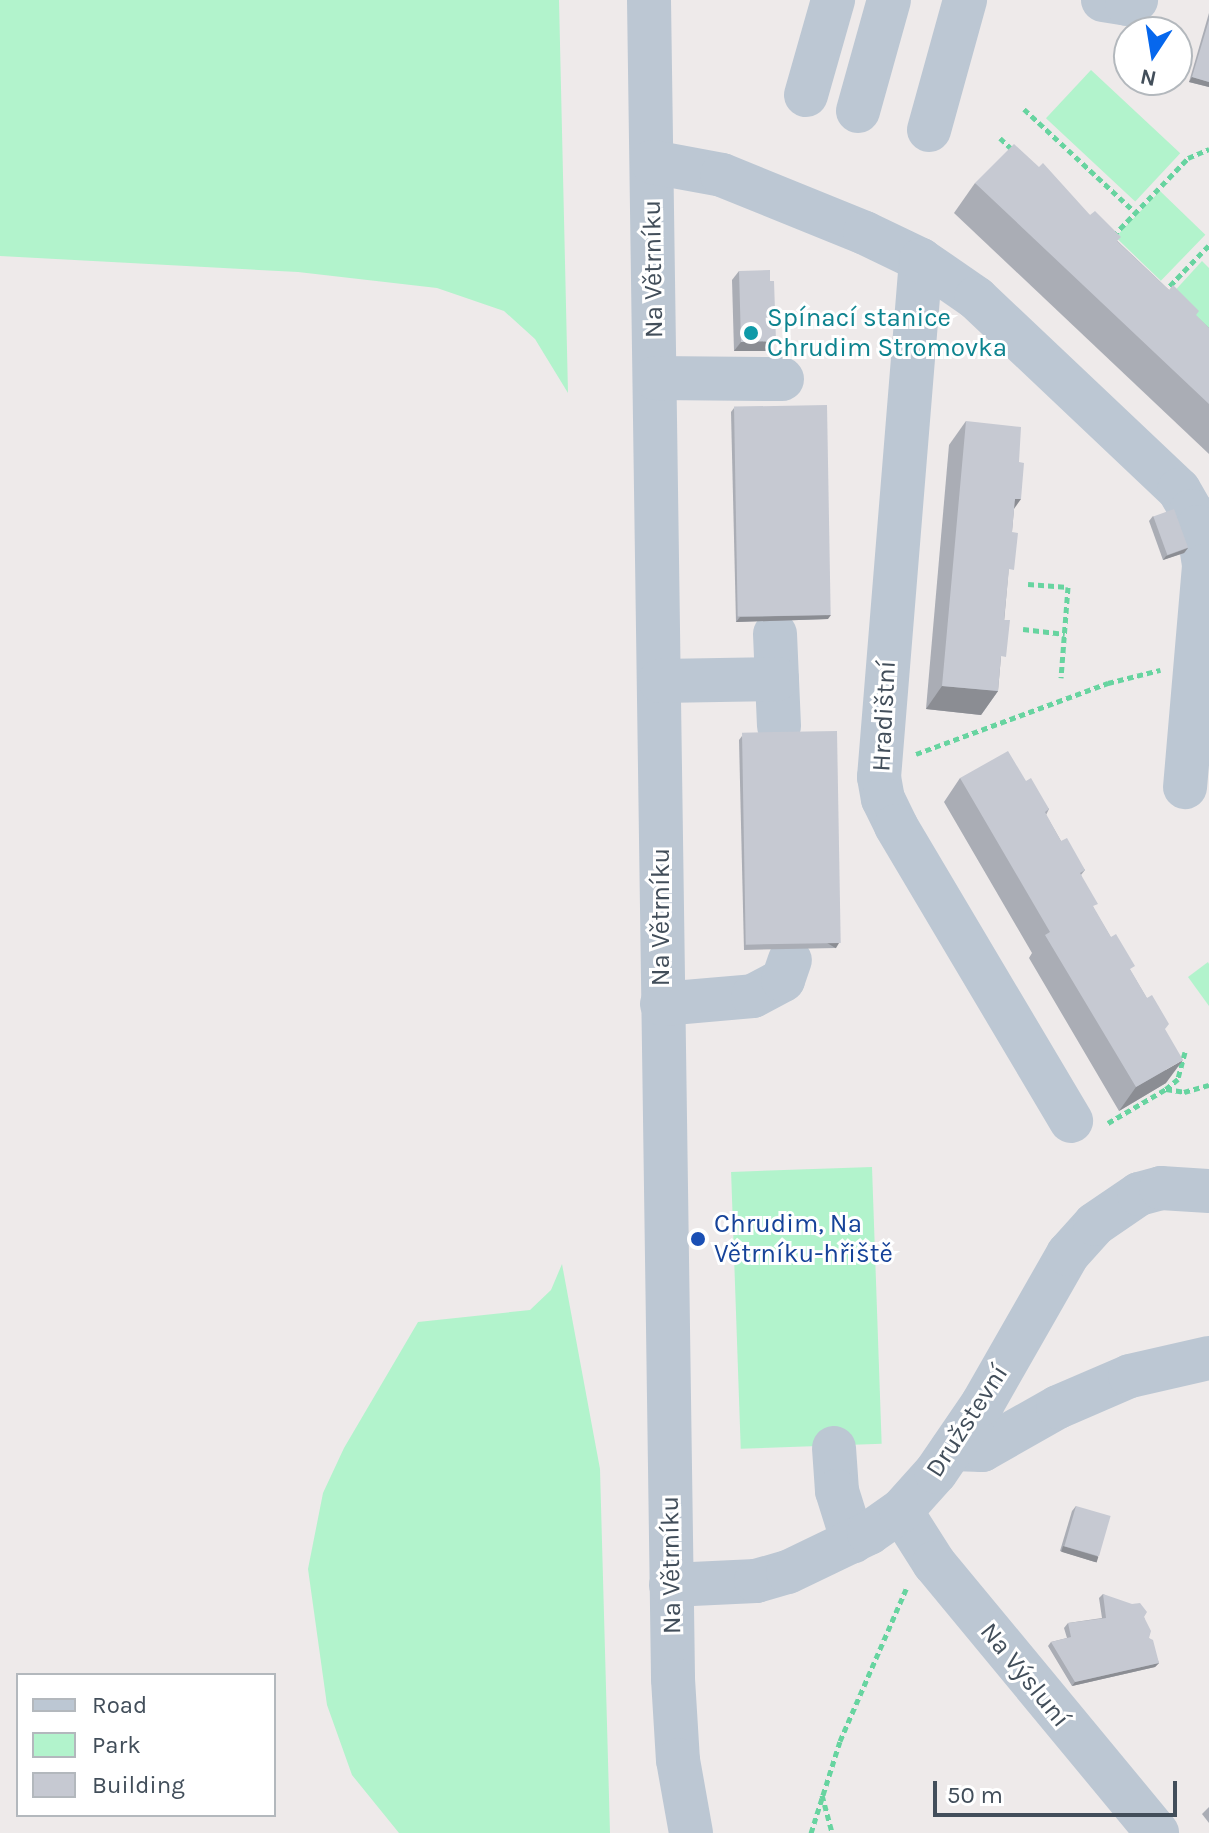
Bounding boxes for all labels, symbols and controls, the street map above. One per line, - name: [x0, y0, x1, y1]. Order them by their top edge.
- north arrow: [1113, 16, 1193, 96]
- text: N: [1138, 63, 1159, 92]
- street label: Na Větrníku: [636, 200, 670, 338]
- place label: Spínací stanice Chrudim Stromovka: [767, 302, 1007, 364]
- marker: Spínací stanice Chrudim Stromovka: [742, 324, 760, 342]
- street label: Hradištní: [866, 660, 902, 772]
- street label: Na Větrníku: [645, 848, 677, 986]
- place label: Chrudim, Na Větrníku-hřiště: [714, 1208, 893, 1270]
- marker: Chrudim, Na Větrníku-hřiště: [689, 1230, 707, 1248]
- street label: Družstevní: [919, 1359, 1015, 1483]
- street label: Na Větrníku: [654, 1496, 688, 1634]
- street label: Na Výsluní: [974, 1617, 1076, 1733]
- legend: [16, 1673, 276, 1817]
- text: Road: [92, 1691, 147, 1719]
- text: Park: [92, 1731, 141, 1759]
- scale bar: [937, 1765, 1181, 1815]
- text: Building: [92, 1771, 185, 1799]
- text: 50 m: [947, 1781, 1003, 1809]

